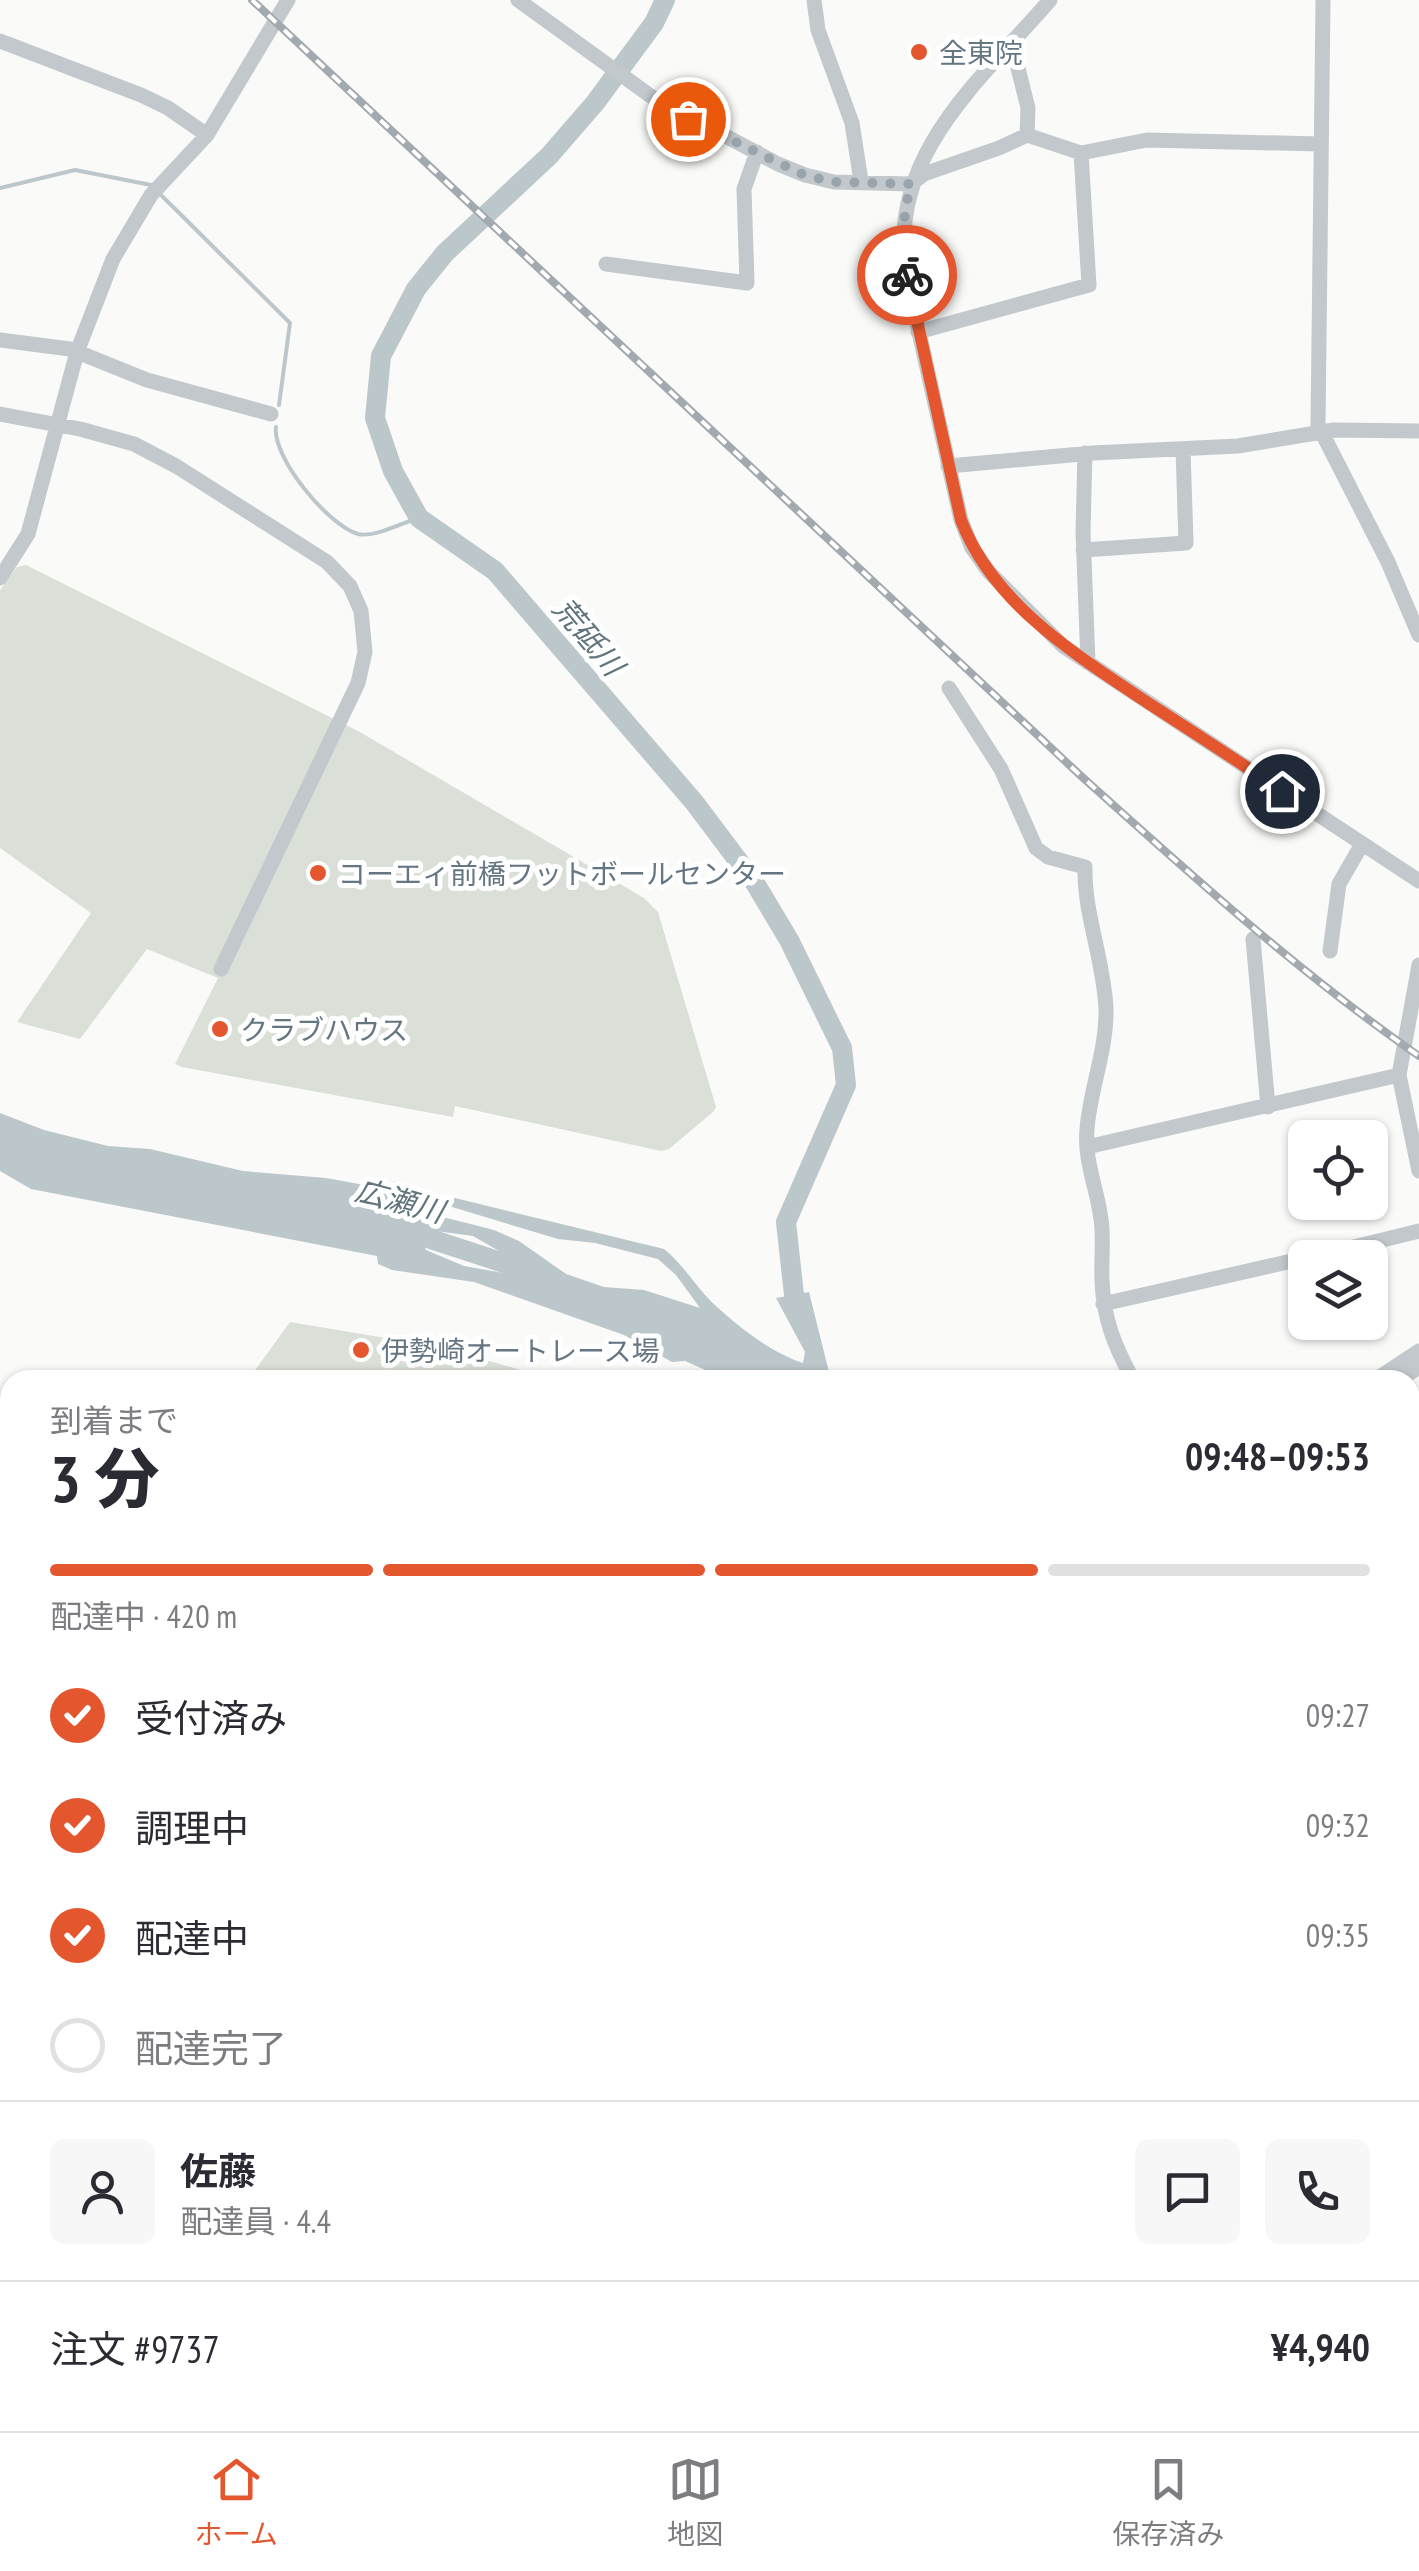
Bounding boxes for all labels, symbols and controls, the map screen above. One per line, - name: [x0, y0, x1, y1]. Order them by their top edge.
- place label: 全東院: [939, 34, 1023, 71]
- marker: 全東院: [908, 41, 930, 63]
- pin: [646, 77, 731, 162]
- icon: bag: [661, 92, 716, 147]
- courier: [857, 225, 957, 325]
- icon: bike: [880, 248, 935, 303]
- water label: 荒砥川: [545, 589, 635, 685]
- pin: [1240, 749, 1325, 834]
- icon: home: [1255, 764, 1310, 819]
- place label: コーエィ前橋フットボールセンター: [338, 855, 786, 892]
- marker: コーエィ前橋フットボールセンター: [307, 862, 329, 884]
- place label: クラブハウス: [240, 1011, 408, 1048]
- marker: クラブハウス: [209, 1018, 231, 1040]
- map controls: [1288, 1120, 1388, 1340]
- button: locate: [1288, 1120, 1388, 1220]
- water label: 広瀬川: [351, 1170, 451, 1231]
- button: layers: [1288, 1240, 1388, 1340]
- place label: 伊勢崎オートレース場: [381, 1332, 660, 1369]
- marker: 伊勢崎オートレース場: [350, 1339, 372, 1361]
- text: 到着まで: [50, 1399, 178, 1441]
- text: 09:48–09:53: [1185, 1431, 1370, 1480]
- text: 3 分: [50, 1436, 159, 1520]
- text: 配達中 · 420 m: [50, 1595, 237, 1637]
- icon: check: [50, 1688, 105, 1743]
- text: 受付済み: [135, 1693, 287, 1742]
- text: 09:27: [1306, 1694, 1370, 1736]
- icon: check: [50, 1798, 105, 1853]
- text: 調理中: [135, 1803, 249, 1852]
- text: 09:32: [1306, 1804, 1370, 1846]
- icon: check: [50, 1908, 105, 1963]
- text: 配達中: [135, 1913, 249, 1962]
- text: 09:35: [1306, 1914, 1370, 1956]
- text: 配達完了: [135, 2023, 287, 2072]
- button: person: [50, 2139, 155, 2244]
- button: chat: [1135, 2139, 1240, 2244]
- button: phone: [1265, 2139, 1370, 2244]
- text: 佐藤: [180, 2146, 256, 2195]
- text: 配達員 · 4.4: [180, 2200, 331, 2242]
- text: ¥4,940: [1271, 2322, 1370, 2371]
- text: 注文 #9737: [50, 2324, 220, 2373]
- tab: ホーム: [195, 2452, 278, 2552]
- tab: 地図: [667, 2452, 723, 2552]
- tab: 保存済み: [1112, 2452, 1224, 2552]

